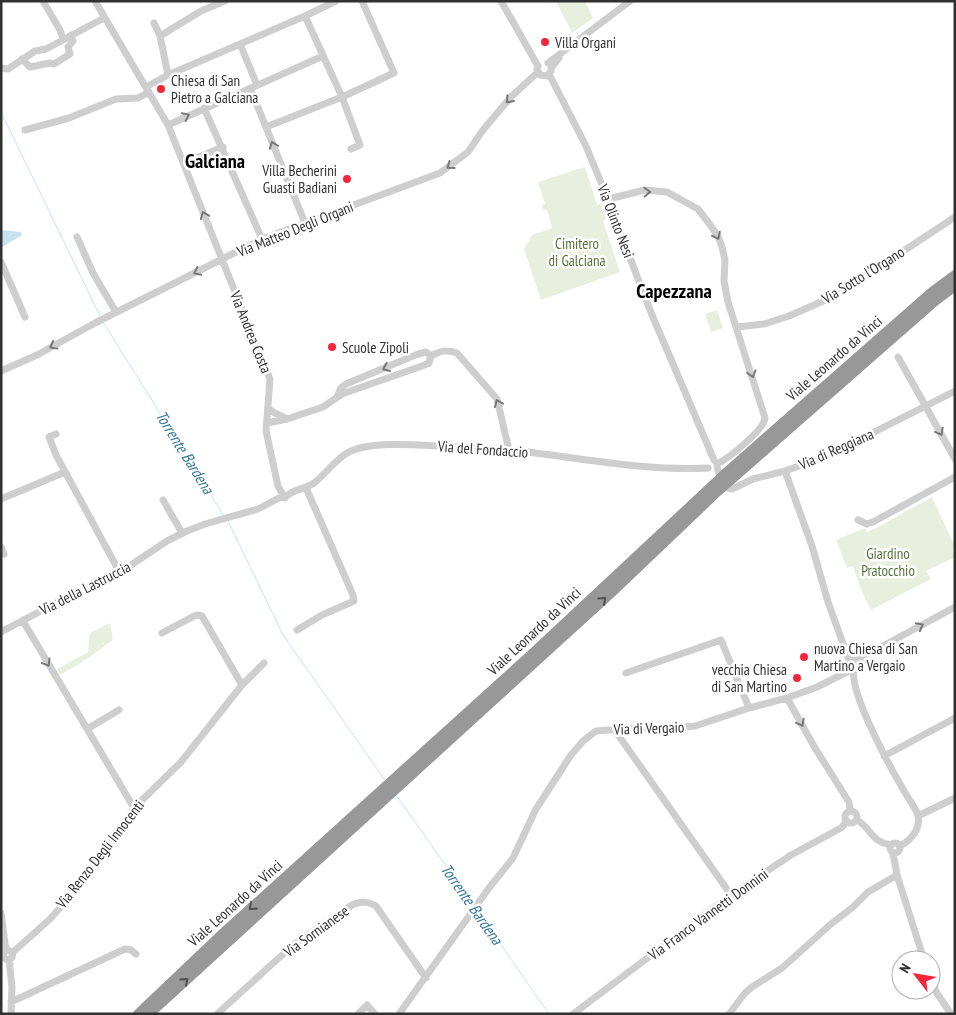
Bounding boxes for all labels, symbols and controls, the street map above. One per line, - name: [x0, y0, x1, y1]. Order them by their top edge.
- place label: Villa Organi: [554, 33, 616, 52]
- marker: Villa Organi: [539, 36, 551, 48]
- place label: Chiesa di San Pietro a Galciana: [171, 71, 258, 107]
- marker: Chiesa di San Pietro a Galciana: [155, 83, 167, 95]
- one-way arrow: [506, 94, 515, 103]
- one-way arrow: [181, 112, 190, 123]
- one-way arrow: [269, 141, 279, 150]
- district label: Galciana: [185, 148, 245, 174]
- one-way arrow: [446, 160, 456, 169]
- place label: Villa Becherini Guasti Badiani: [261, 161, 337, 197]
- marker: Villa Becherini Guasti Badiani: [341, 173, 353, 185]
- street label: Via Olinto Nesi: [593, 181, 639, 260]
- one-way arrow: [644, 186, 652, 197]
- street label: Via Matteo Degli Organi: [233, 197, 356, 261]
- one-way arrow: [200, 211, 210, 220]
- one-way arrow: [711, 231, 721, 240]
- park label: Cimitero di Galciana: [549, 234, 606, 270]
- street label: Via Sotto l'Organo: [817, 242, 908, 308]
- one-way arrow: [194, 266, 203, 276]
- district label: Capezzana: [636, 278, 712, 304]
- street label: Via Andrea Costa: [226, 287, 276, 376]
- street label: Viale Leonardo da Vinci: [781, 311, 886, 405]
- place label: Scuole Zipoli: [342, 338, 409, 357]
- one-way arrow: [49, 340, 58, 350]
- marker: Scuole Zipoli: [326, 341, 338, 353]
- one-way arrow: [382, 361, 391, 372]
- one-way arrow: [746, 369, 756, 377]
- one-way arrow: [493, 399, 504, 408]
- water label: Torrente Bardena: [152, 407, 219, 499]
- street label: Via di Reggiana: [795, 424, 876, 474]
- one-way arrow: [934, 427, 944, 436]
- street label: Via del Fondaccio: [436, 436, 529, 462]
- park label: Giardino Pratocchio: [861, 544, 915, 580]
- street label: Via della Lastruccia: [35, 557, 134, 620]
- street label: Viale Leonardo da Vinci: [483, 583, 585, 680]
- one-way arrow: [597, 597, 606, 606]
- one-way arrow: [915, 622, 924, 632]
- place label: nuova Chiesa di San Martino a Vergaio: [814, 639, 918, 675]
- marker: nuova Chiesa di San Martino a Vergaio: [798, 651, 810, 663]
- one-way arrow: [41, 657, 51, 666]
- place label: vecchia Chiesa di San Martino: [711, 660, 787, 696]
- marker: vecchia Chiesa di San Martino: [791, 672, 803, 684]
- street label: Via di Vergaio: [612, 717, 685, 739]
- one-way arrow: [795, 718, 805, 727]
- street label: Via Renzo Degli Innocenti: [51, 796, 148, 913]
- street label: Viale Leonardo da Vinci: [183, 856, 286, 951]
- water label: Torrente Bardena: [437, 860, 508, 950]
- street label: Via Franco Vannetti Donnini: [643, 864, 772, 964]
- one-way arrow: [249, 901, 258, 910]
- street label: Via Sornianese: [279, 901, 352, 962]
- north arrow: [891, 950, 941, 1000]
- text: N: [895, 960, 915, 976]
- one-way arrow: [180, 978, 189, 987]

